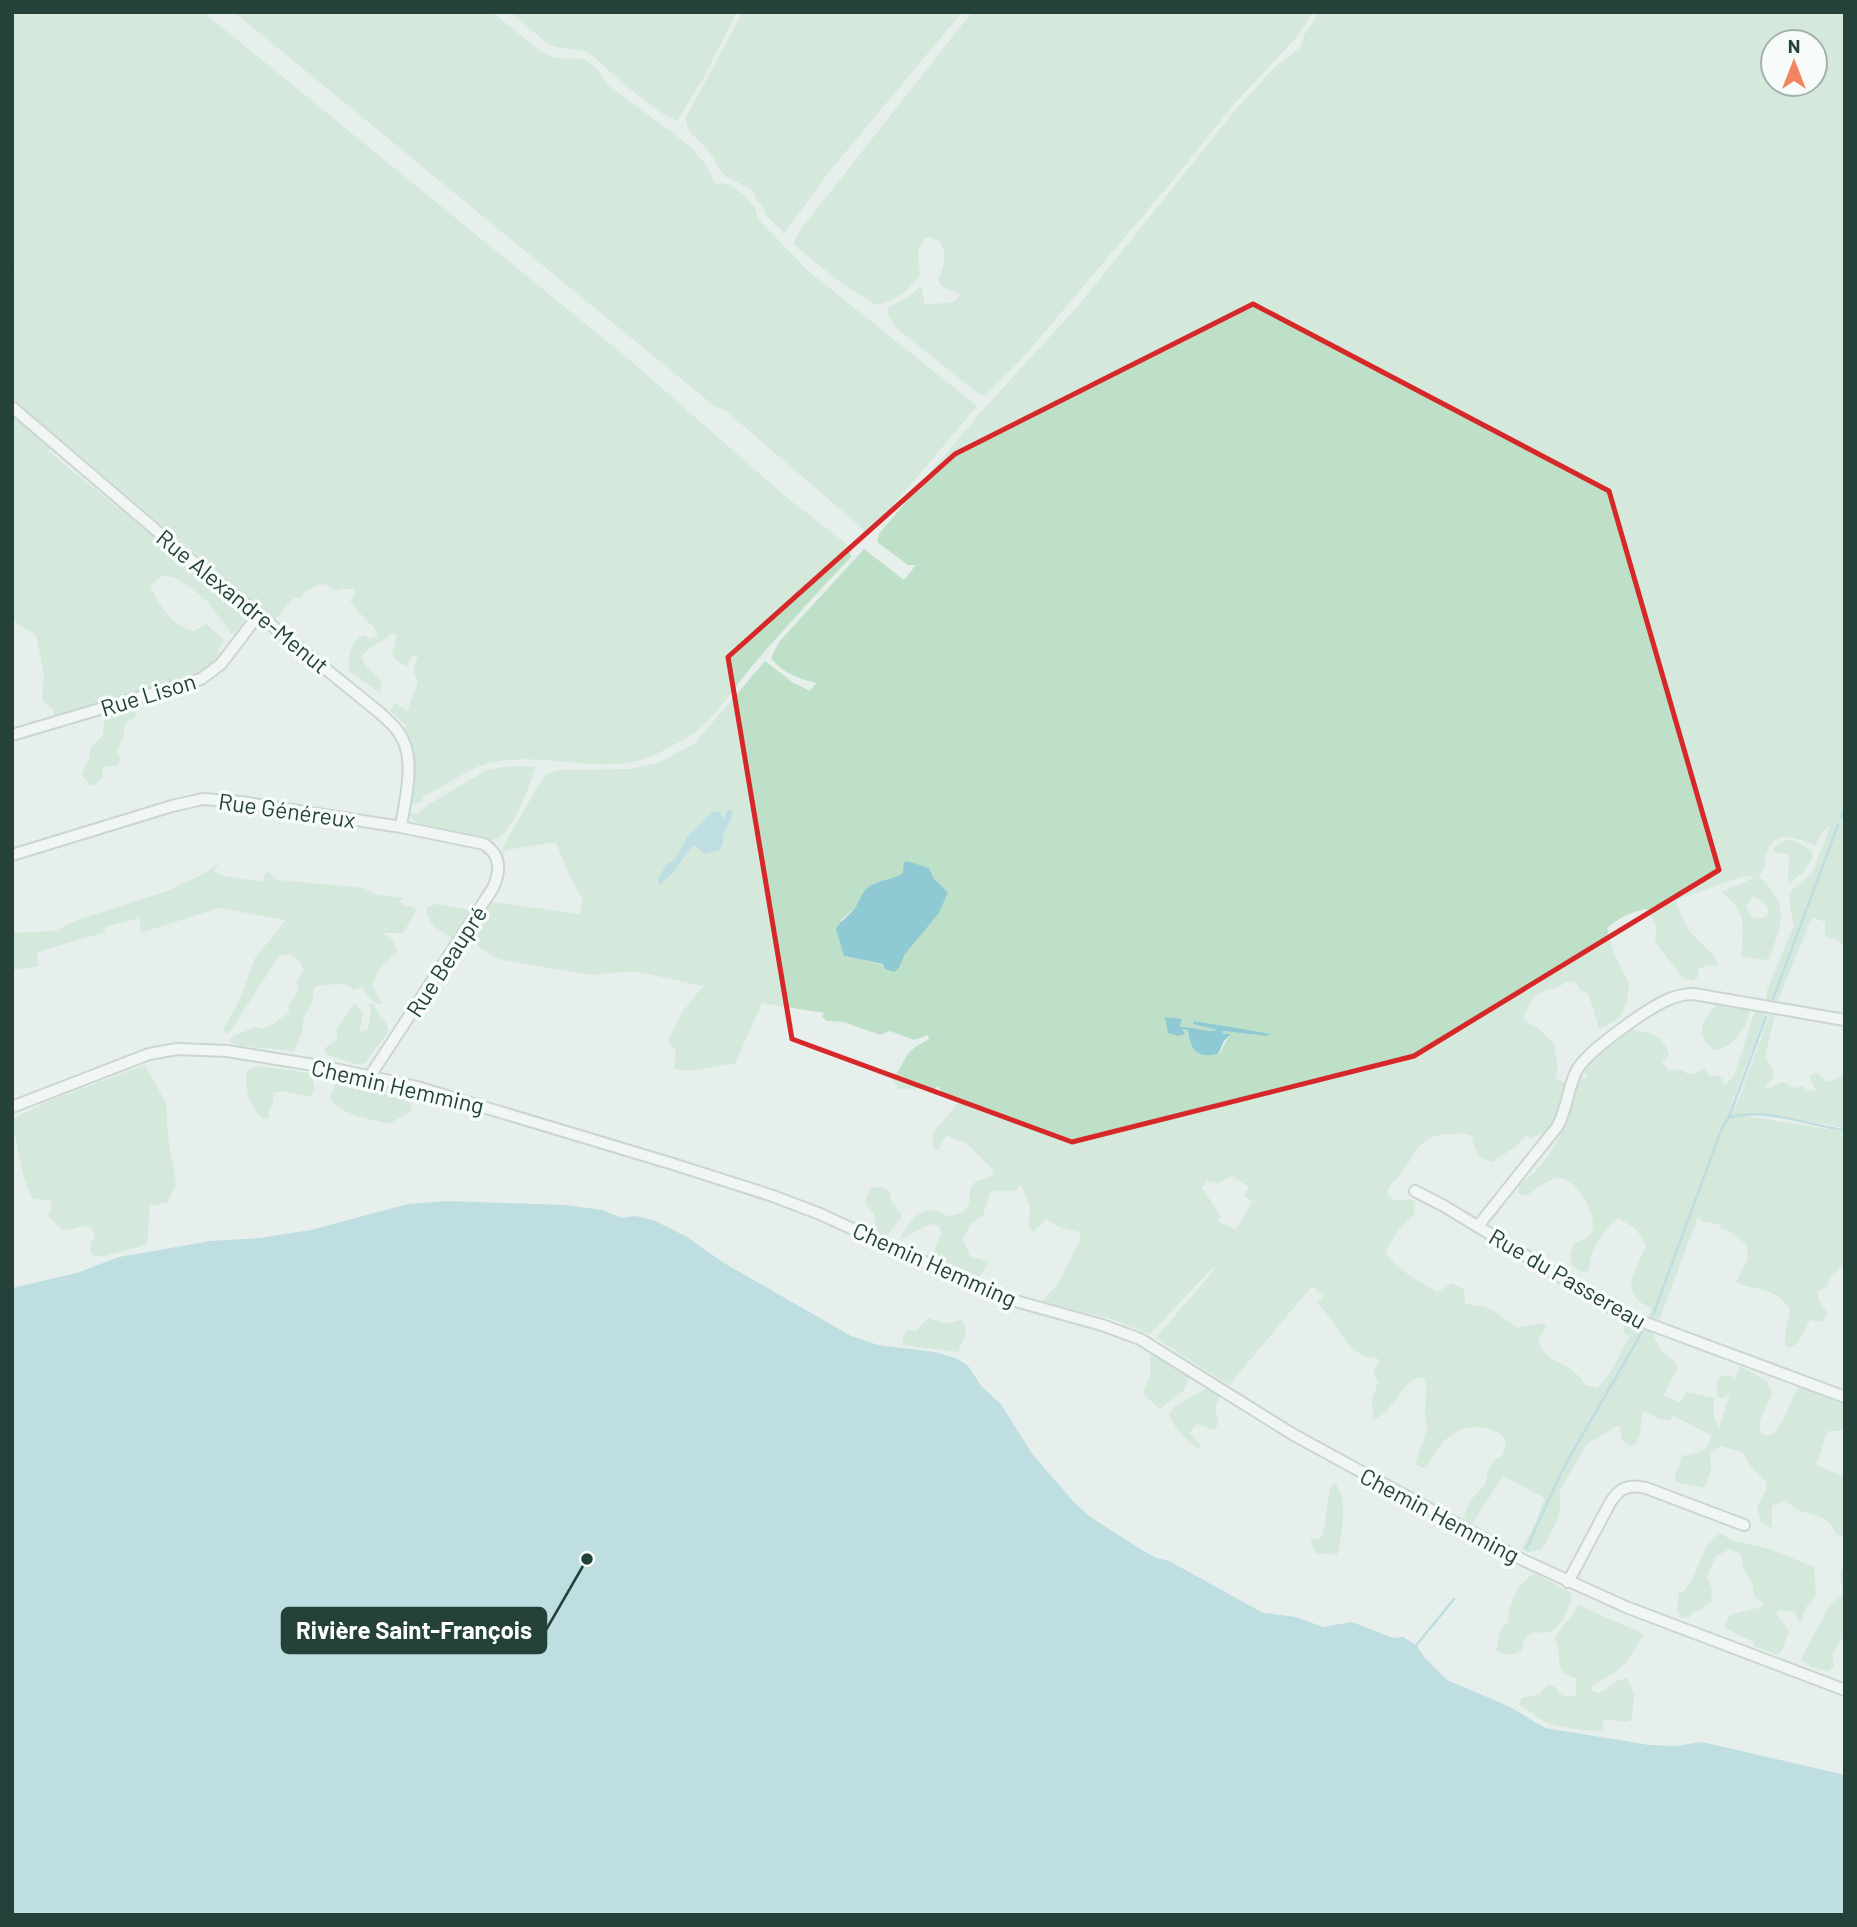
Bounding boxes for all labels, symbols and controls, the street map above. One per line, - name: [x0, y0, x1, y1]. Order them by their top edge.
- north arrow: [1759, 28, 1829, 98]
- text: N: [1788, 34, 1800, 57]
- street label: Rue Alexandre-Menut: [151, 523, 335, 679]
- street label: Rue Lison: [97, 666, 199, 722]
- street label: Rue Généreux: [217, 787, 357, 833]
- street label: Rue Beaupré: [400, 900, 492, 1022]
- street label: Chemin Hemming: [309, 1053, 487, 1119]
- street label: Chemin Hemming: [849, 1215, 1021, 1313]
- street label: Rue du Passereau: [1485, 1222, 1651, 1334]
- street label: Chemin Hemming: [1356, 1461, 1524, 1569]
- callout: Rivière Saint-François: [282, 1608, 546, 1653]
- text: Rivière Saint-François: [296, 1615, 532, 1644]

